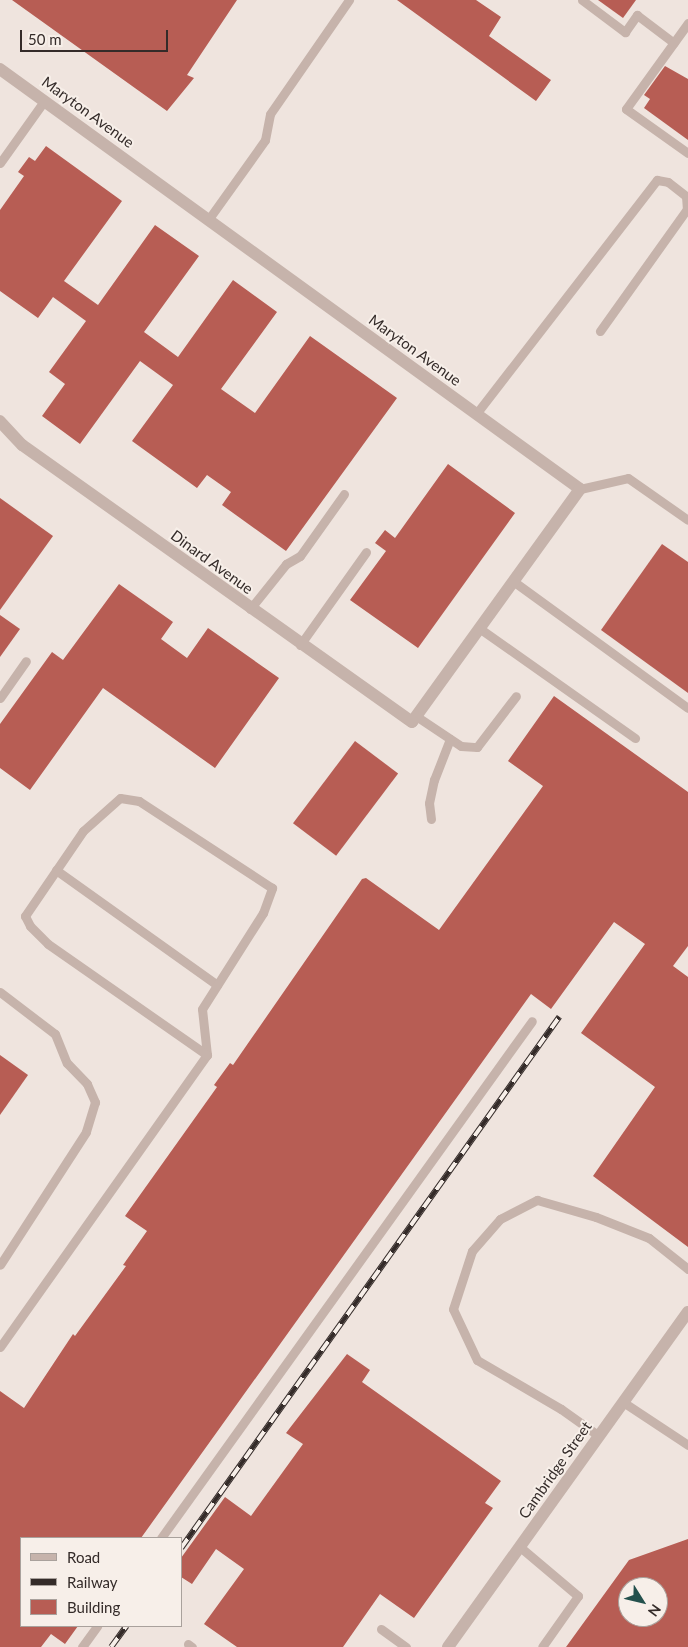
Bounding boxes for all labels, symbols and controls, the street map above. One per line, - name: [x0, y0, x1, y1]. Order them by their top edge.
- scale bar: [22, 20, 170, 52]
- text: 50 m: [28, 30, 62, 48]
- street label: Maryton Avenue: [38, 72, 138, 152]
- street label: Maryton Avenue: [365, 310, 465, 390]
- street label: Dinard Avenue: [167, 526, 257, 598]
- street label: Cambridge Street: [515, 1418, 595, 1522]
- legend: [20, 1537, 182, 1627]
- text: Road: [67, 1548, 100, 1566]
- text: Railway: [67, 1573, 118, 1591]
- north arrow: [618, 1577, 668, 1627]
- text: Building: [67, 1598, 120, 1616]
- text: N: [645, 1601, 665, 1620]

